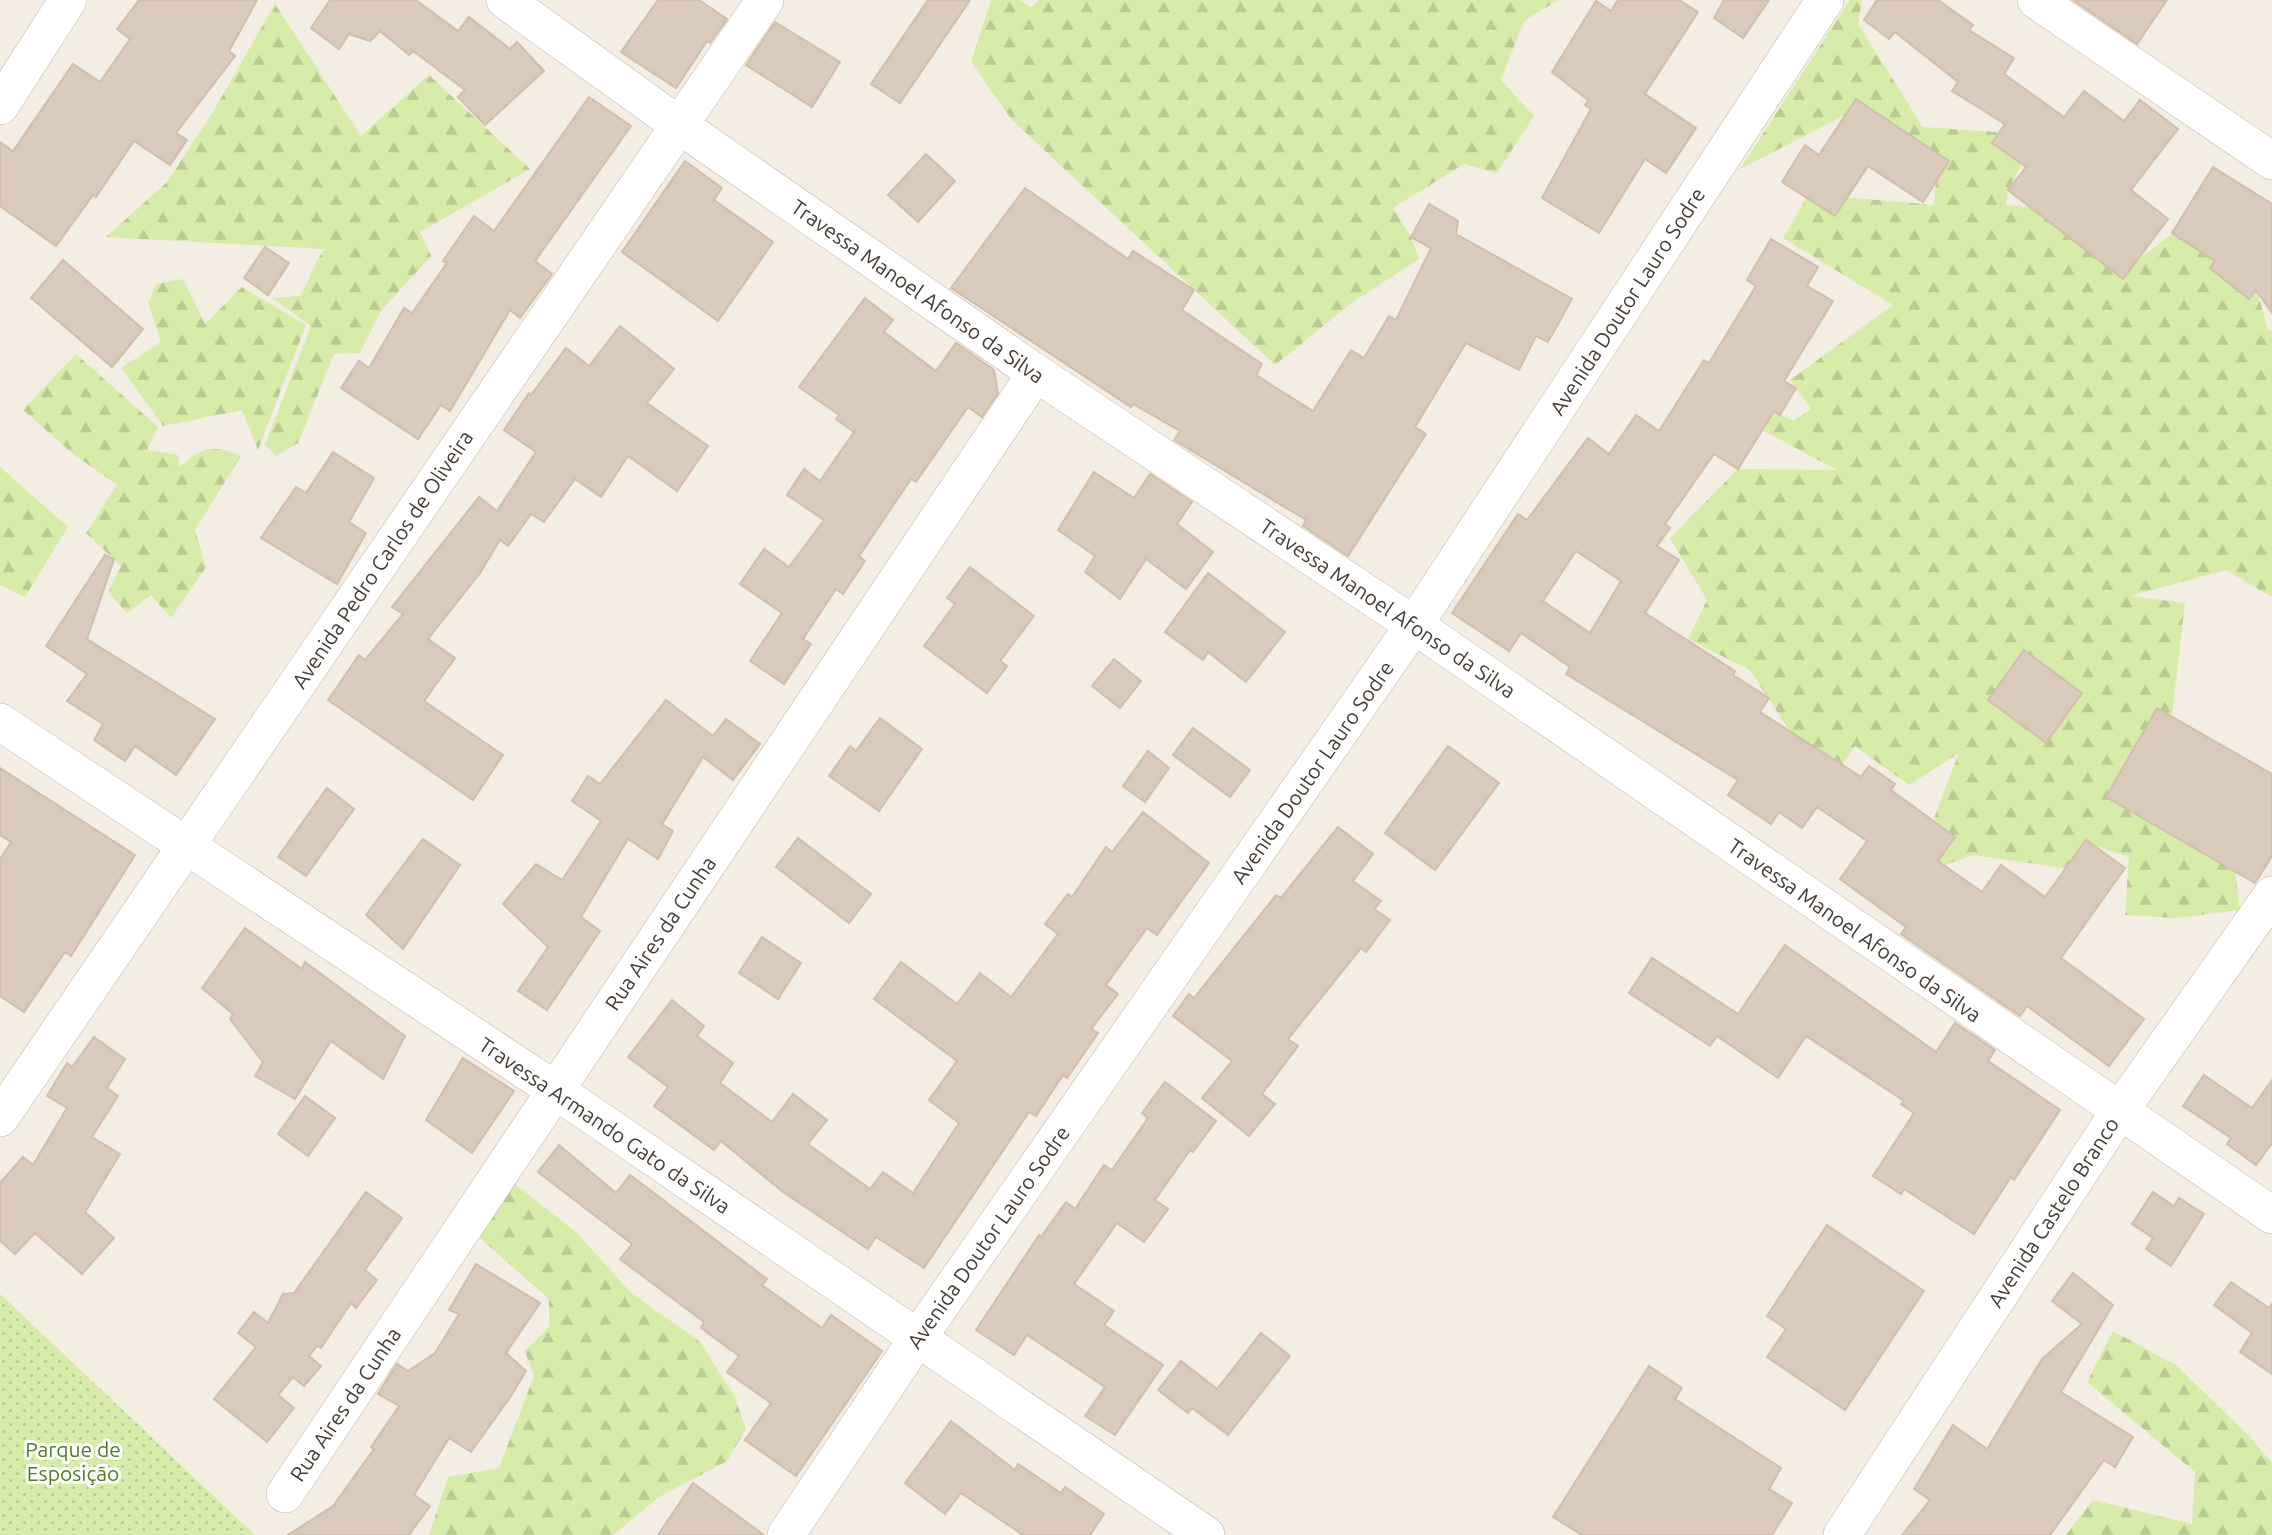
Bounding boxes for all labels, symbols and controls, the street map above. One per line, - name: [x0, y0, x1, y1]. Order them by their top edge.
- street label: Avenida Doutor Lauro Sodre: [1544, 183, 1710, 419]
- street label: Travessa Manoel Afonso da Silva: [787, 194, 1049, 388]
- street label: Avenida Pedro Carlos de Oliveira: [287, 426, 477, 692]
- street label: Travessa Manoel Afonso da Silva: [1256, 513, 1520, 703]
- street label: Avenida Doutor Lauro Sodre: [1226, 656, 1398, 888]
- street label: Travessa Manoel Afonso da Silva: [1724, 833, 1986, 1027]
- street label: Rua Aires da Cunha: [600, 852, 720, 1014]
- street label: Travessa Armando Gato da Silva: [475, 1032, 735, 1218]
- street label: Avenida Castelo Branco: [1983, 1113, 2123, 1311]
- street label: Avenida Doutor Lauro Sodre: [902, 1121, 1074, 1353]
- street label: Rua Aires da Cunha: [285, 1323, 405, 1485]
- park label: Parque de Esposição: [25, 1437, 121, 1485]

